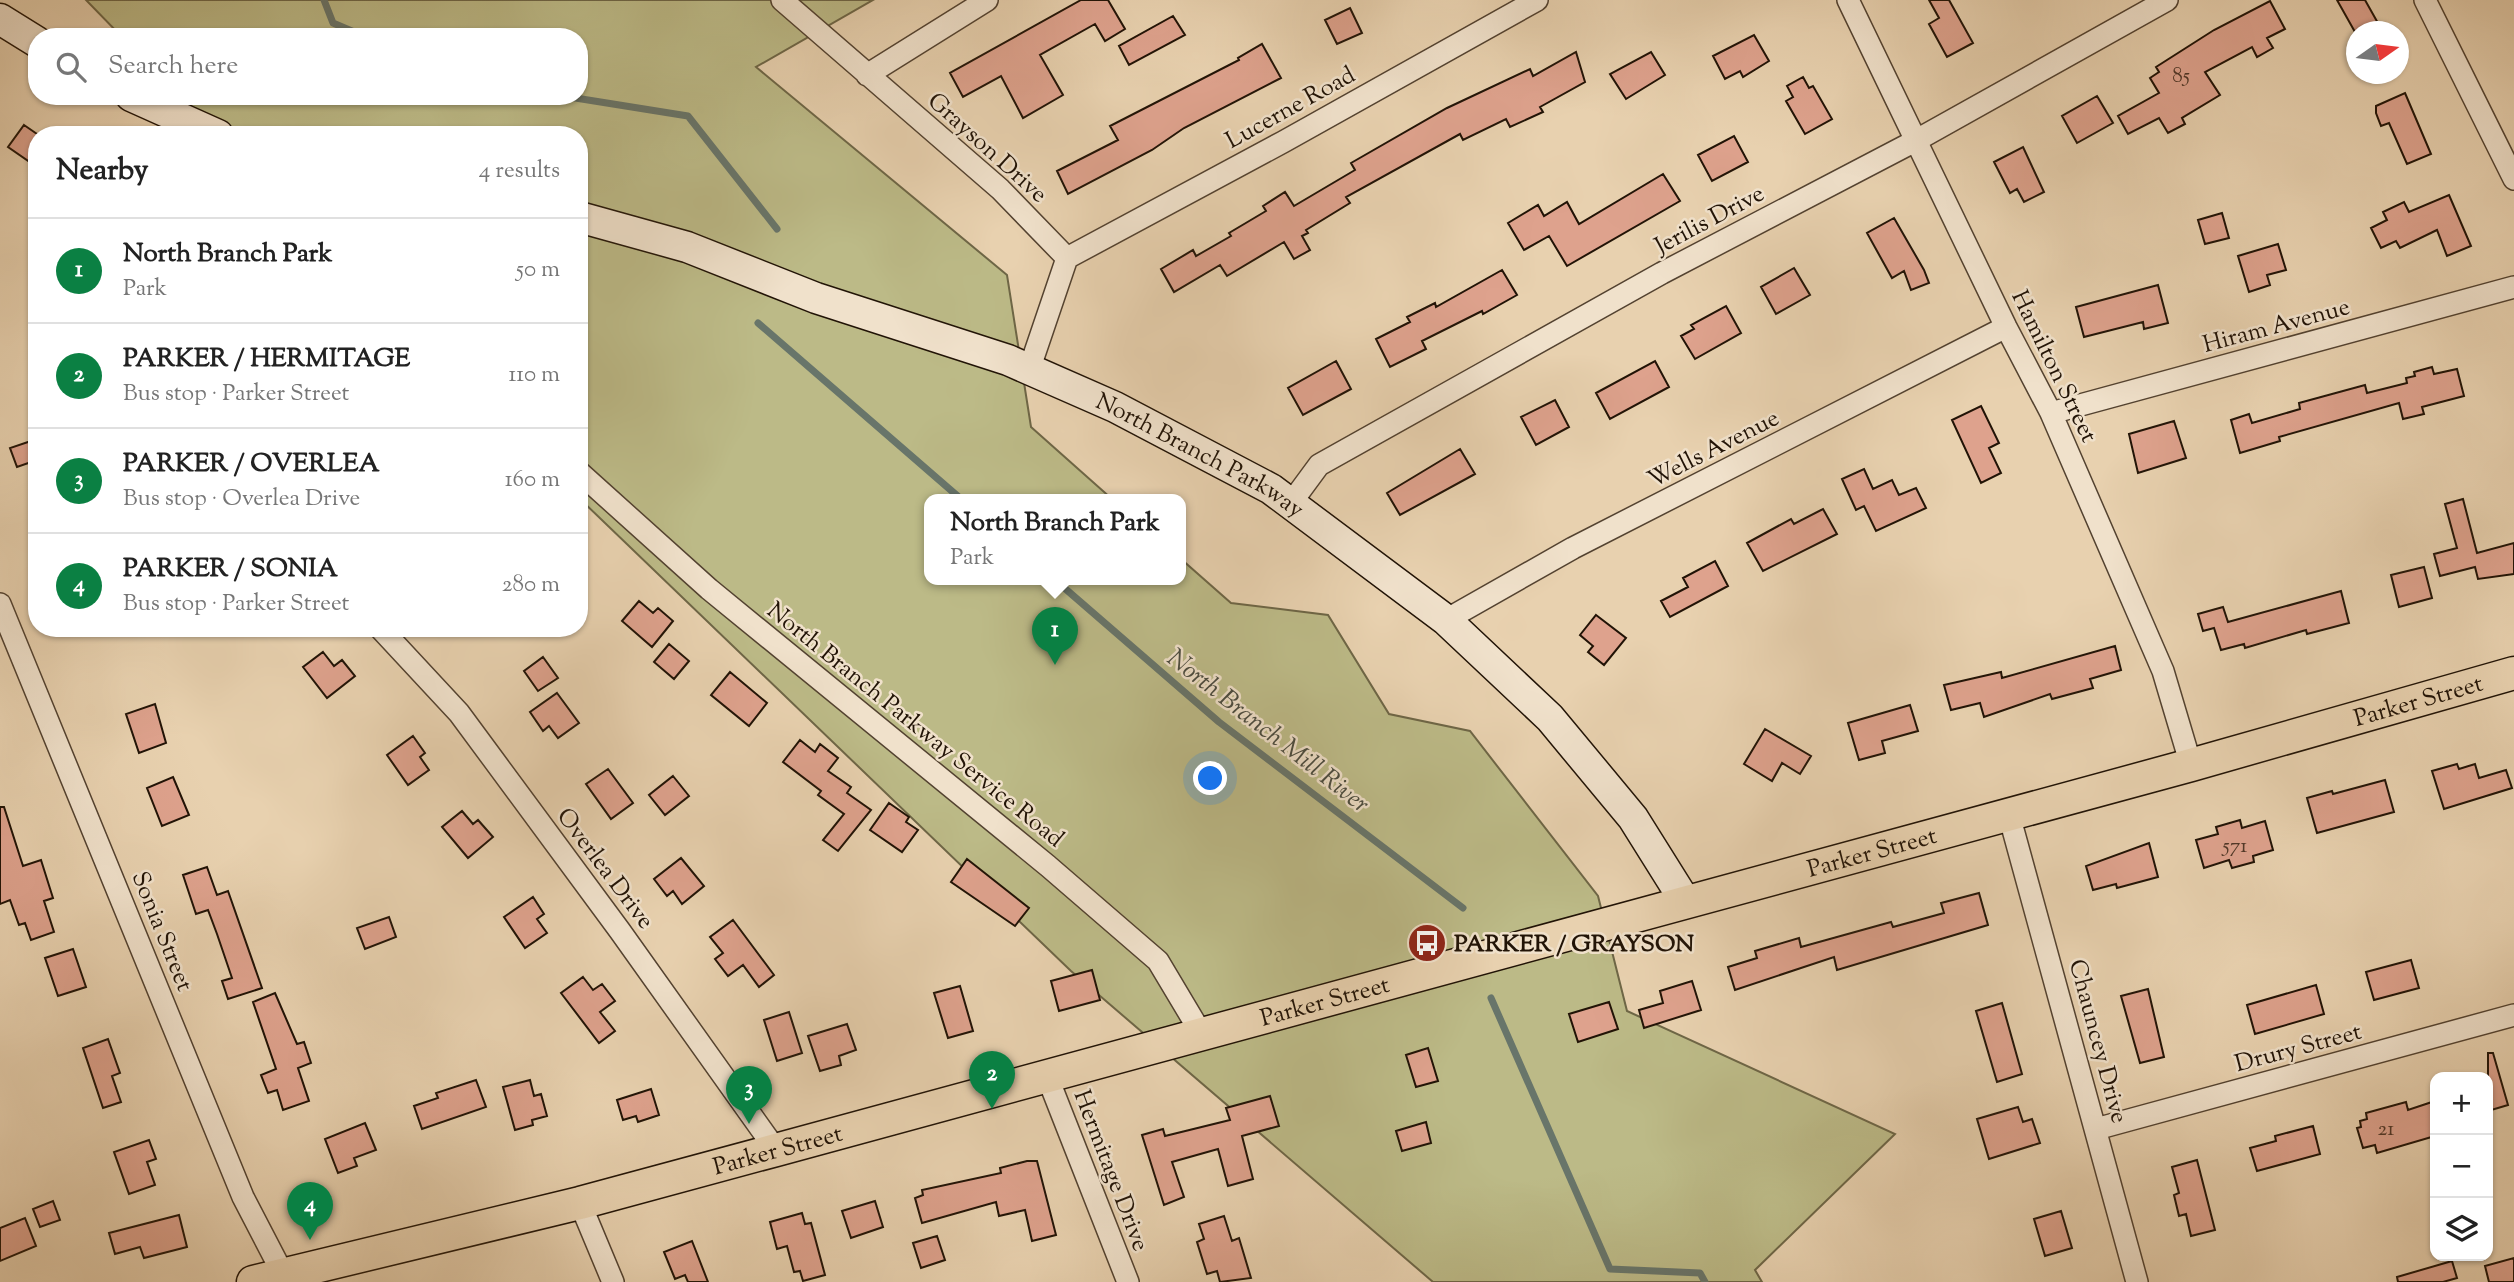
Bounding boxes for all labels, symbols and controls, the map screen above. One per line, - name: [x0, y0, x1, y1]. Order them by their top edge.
- north arrow: [2346, 21, 2409, 84]
- search box: [28, 28, 588, 105]
- icon: search: [52, 48, 90, 86]
- text: Search here: [108, 48, 238, 85]
- street label: Lucerne Road: [1220, 59, 1362, 158]
- house number: 85: [2172, 62, 2190, 92]
- street label: Grayson Drive: [919, 85, 1054, 212]
- text: Nearby: [56, 150, 148, 193]
- text: 4 results: [479, 155, 560, 188]
- street label: Jerilis Drive: [1647, 178, 1771, 265]
- text: North Branch Park: [123, 236, 332, 273]
- text: 1: [75, 254, 83, 287]
- text: 50 m: [516, 254, 560, 287]
- text: Park: [123, 273, 167, 306]
- street label: Hamilton Street: [2002, 285, 2105, 449]
- street label: Hiram Avenue: [2199, 291, 2354, 363]
- text: PARKER / HERMITAGE: [123, 341, 410, 378]
- text: 2: [74, 359, 84, 392]
- text: 110 m: [509, 359, 560, 392]
- text: Bus stop · Parker Street: [123, 378, 349, 411]
- street label: North Branch Parkway: [1090, 386, 1311, 527]
- street label: Wells Avenue: [1642, 402, 1786, 498]
- text: PARKER / OVERLEA: [123, 446, 380, 483]
- text: 3: [74, 464, 84, 497]
- text: 160 m: [505, 464, 560, 497]
- text: Bus stop · Overlea Drive: [123, 483, 360, 516]
- popup: [924, 494, 1186, 585]
- text: North Branch Park: [950, 505, 1160, 542]
- text: Park: [950, 542, 994, 575]
- text: PARKER / SONIA: [123, 551, 338, 588]
- text: 4: [73, 569, 85, 602]
- text: 280 m: [502, 569, 560, 602]
- text: Bus stop · Parker Street: [123, 588, 349, 621]
- street label: North Branch Parkway Service Road: [759, 595, 1071, 857]
- pin: 1: [1032, 607, 1078, 665]
- water label: North Branch Mill River: [1158, 641, 1377, 823]
- street label: Parker Street: [2350, 668, 2487, 737]
- your location: [1193, 761, 1227, 795]
- street label: Overlea Drive: [548, 801, 661, 937]
- street label: Parker Street: [1804, 820, 1941, 888]
- house number: 571: [2222, 832, 2247, 862]
- street label: Sonia Street: [122, 867, 201, 997]
- bus stop icon: PARKER / GRAYSON: [1406, 922, 1448, 964]
- place label: PARKER / GRAYSON: [1454, 928, 1694, 962]
- street label: Chauncey Drive: [2059, 956, 2135, 1127]
- street label: Parker Street: [1257, 969, 1394, 1036]
- street label: Drury Street: [2231, 1016, 2366, 1082]
- pin: 2: [969, 1051, 1015, 1109]
- pin: 3: [726, 1066, 772, 1124]
- map controls: [2430, 1072, 2493, 1261]
- button: +: [2430, 1072, 2493, 1135]
- street label: Hermitage Drive: [1064, 1085, 1157, 1256]
- house number: 21: [2378, 1115, 2394, 1145]
- street label: Parker Street: [709, 1118, 847, 1185]
- button: −: [2430, 1135, 2493, 1198]
- pin: 4: [287, 1182, 333, 1240]
- button: layers: [2430, 1198, 2493, 1261]

